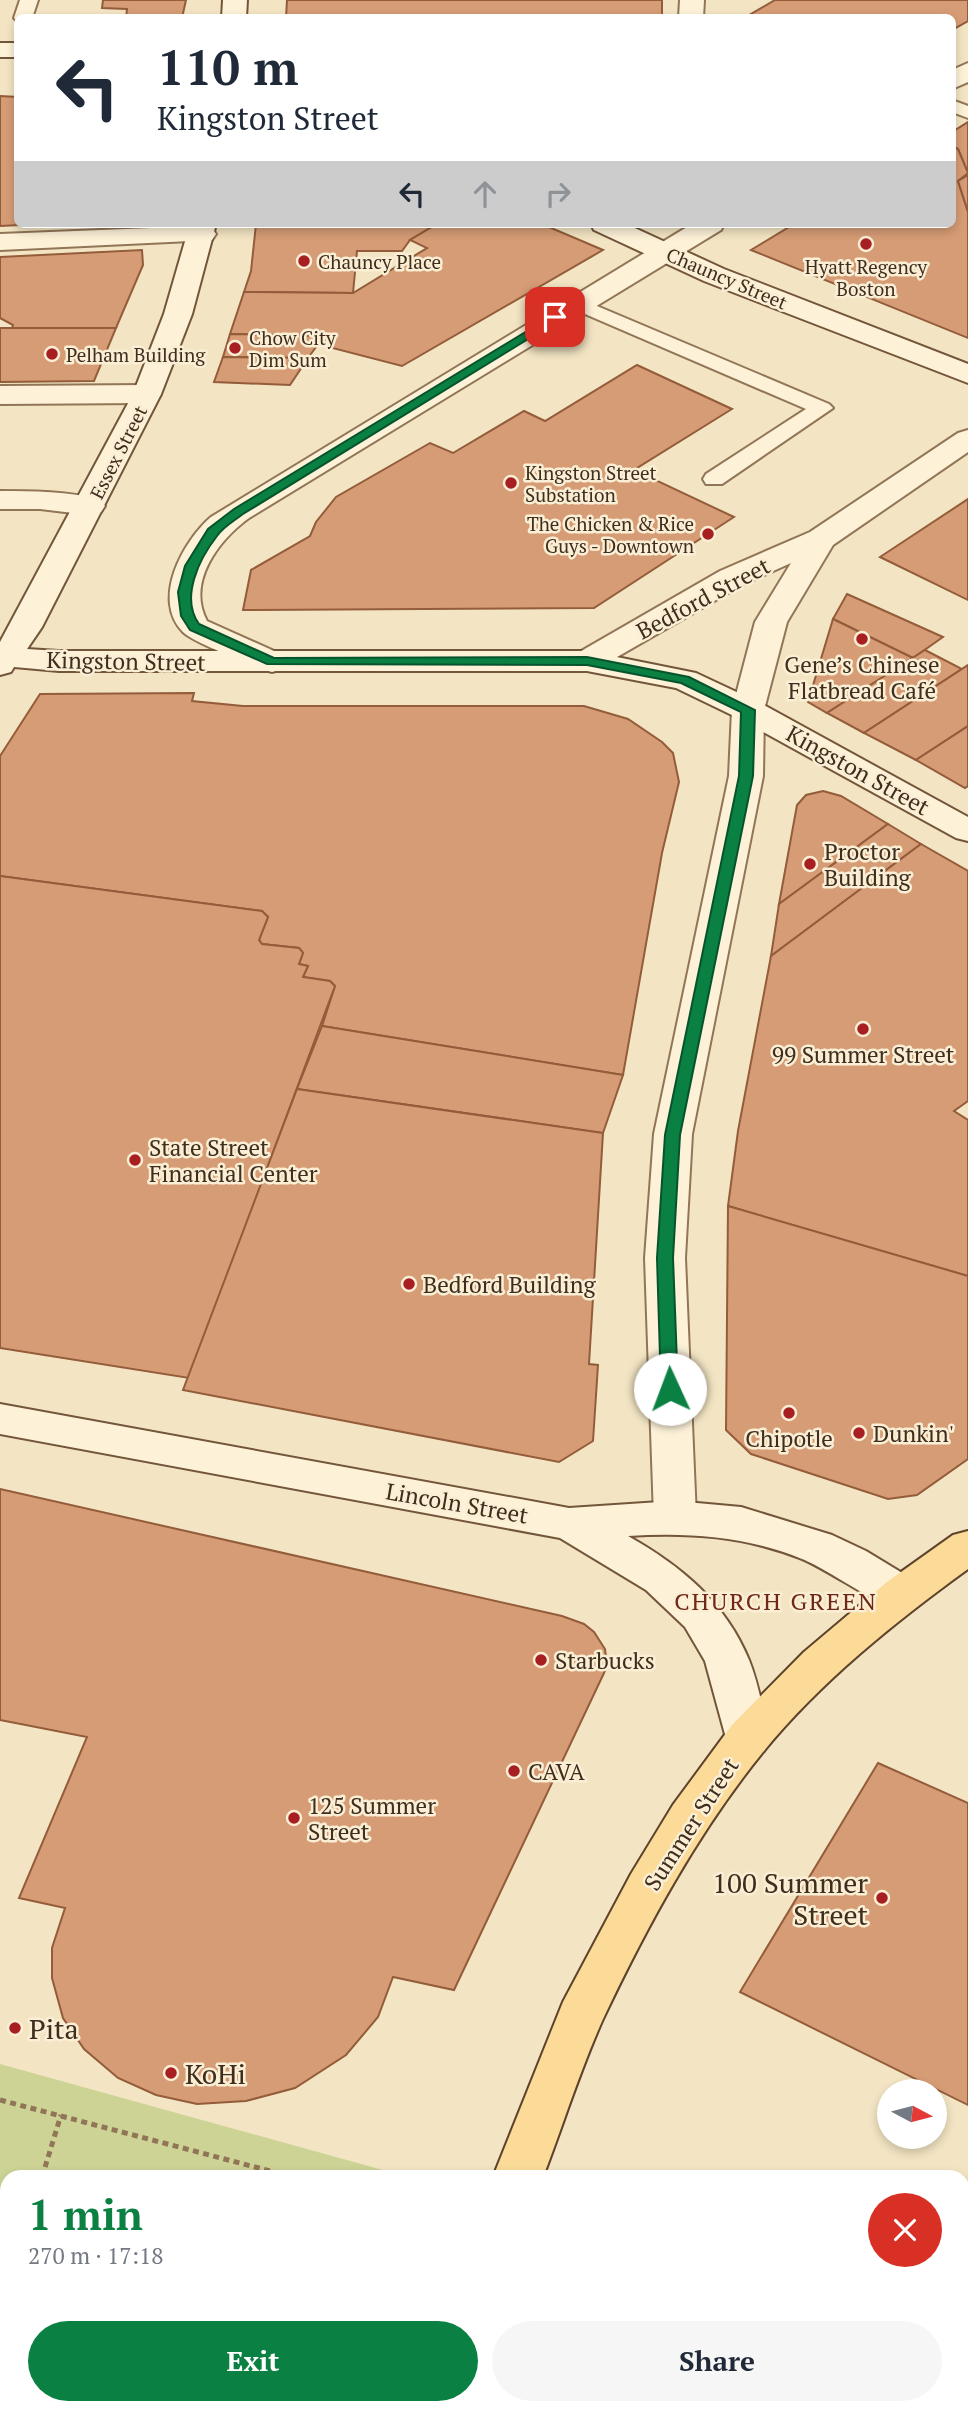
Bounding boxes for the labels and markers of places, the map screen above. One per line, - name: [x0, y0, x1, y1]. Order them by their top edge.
- marker: Hyatt Regency Boston: [858, 236, 874, 252]
- place label: Chauncy Place: [318, 249, 441, 274]
- marker: Chauncy Place: [296, 253, 312, 269]
- place label: Hyatt Regency Boston: [805, 254, 928, 301]
- pin: [525, 287, 585, 347]
- place label: Chow City Dim Sum: [249, 325, 336, 372]
- marker: Chow City Dim Sum: [227, 340, 243, 356]
- place label: Pelham Building: [66, 342, 206, 367]
- marker: Pelham Building: [44, 346, 60, 362]
- place label: Kingston Street Substation: [525, 460, 657, 507]
- marker: Kingston Street Substation: [503, 475, 519, 491]
- place label: The Chicken & Rice Guys - Downtown: [527, 511, 694, 558]
- marker: The Chicken & Rice Guys - Downtown: [700, 526, 716, 542]
- marker: Gene’s Chinese Flatbread Café: [854, 631, 870, 647]
- place label: Gene’s Chinese Flatbread Café: [784, 649, 940, 706]
- place label: Proctor Building: [824, 836, 912, 893]
- marker: Proctor Building: [802, 856, 818, 872]
- marker: 99 Summer Street: [855, 1021, 871, 1037]
- place label: 99 Summer Street: [772, 1039, 955, 1070]
- place label: State Street Financial Center: [149, 1132, 318, 1189]
- marker: State Street Financial Center: [127, 1152, 143, 1168]
- place label: Bedford Building: [423, 1269, 596, 1300]
- marker: Bedford Building: [401, 1276, 417, 1292]
- marker: Chipotle: [781, 1405, 797, 1421]
- place label: Dunkin': [873, 1418, 954, 1449]
- place label: Chipotle: [745, 1423, 833, 1454]
- marker: Dunkin': [851, 1425, 867, 1441]
- place label: Starbucks: [555, 1645, 655, 1676]
- marker: Starbucks: [533, 1652, 549, 1668]
- place label: CAVA: [528, 1756, 585, 1787]
- marker: CAVA: [506, 1763, 522, 1779]
- place label: 125 Summer Street: [308, 1790, 436, 1847]
- marker: 125 Summer Street: [286, 1810, 302, 1826]
- place label: 100 Summer Street: [712, 1864, 869, 1933]
- marker: 100 Summer Street: [874, 1890, 890, 1906]
- place label: Pita: [29, 2010, 79, 2047]
- marker: Pita: [7, 2020, 23, 2036]
- place label: KoHi: [185, 2055, 246, 2092]
- marker: KoHi: [163, 2065, 179, 2081]

